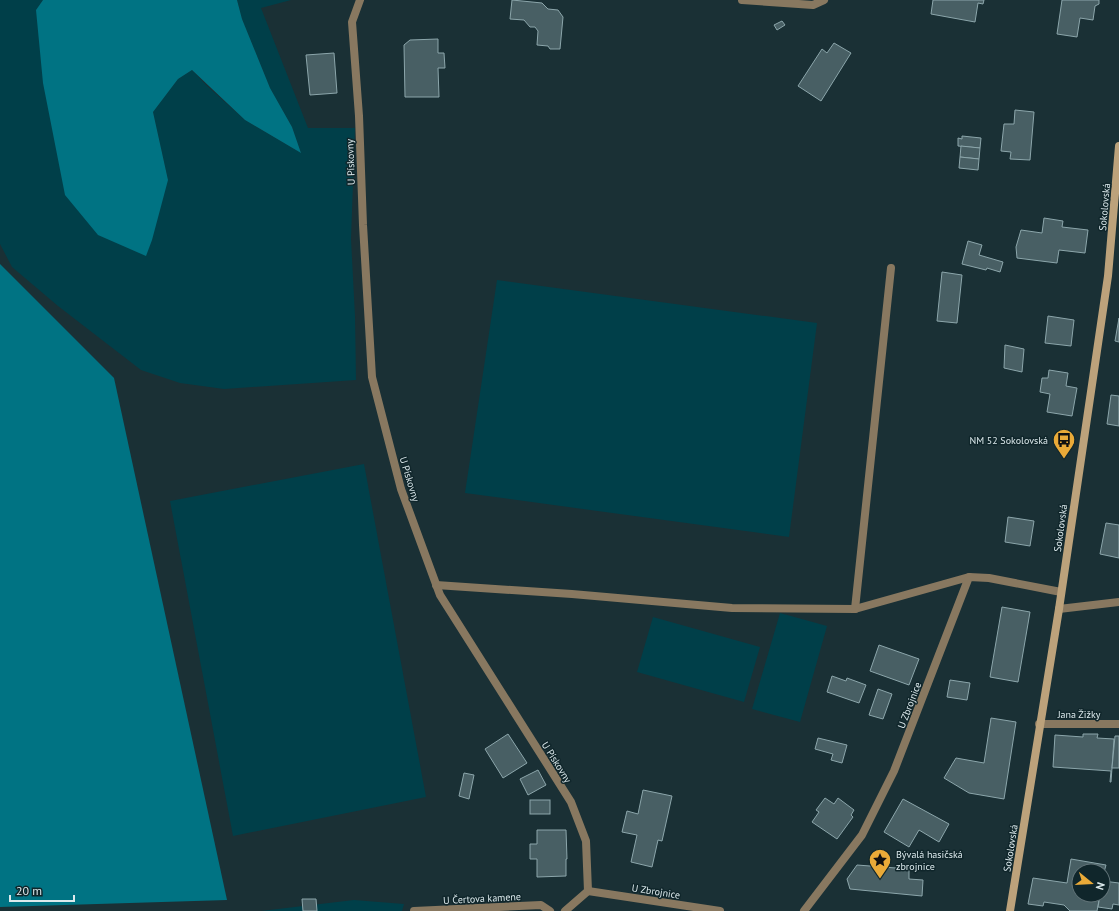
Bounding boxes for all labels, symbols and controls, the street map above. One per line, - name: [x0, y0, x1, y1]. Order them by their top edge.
- street label: U Pískovny: [343, 138, 358, 185]
- street label: Sokolovská: [1096, 183, 1113, 231]
- bus stop icon: NM 52 Sokolovská: [1051, 427, 1077, 460]
- place label: NM 52 Sokolovská: [969, 434, 1048, 447]
- street label: U Pískovny: [397, 455, 423, 503]
- street label: Sokolovská: [1051, 504, 1070, 553]
- street label: U Zbrojnice: [895, 680, 924, 730]
- street label: Jana Žižky: [1057, 708, 1101, 721]
- street label: U Pískovny: [539, 739, 575, 786]
- street label: Sokolovská: [1000, 823, 1021, 873]
- place icon: Bývalá hasičská zbrojnice: [867, 847, 893, 880]
- place label: Bývalá hasičská zbrojnice: [896, 848, 963, 873]
- north arrow: [1071, 863, 1111, 903]
- scale bar: [10, 877, 74, 903]
- text: N: [1093, 880, 1108, 892]
- street label: U Zbrojnice: [631, 881, 681, 902]
- text: 20 m: [16, 883, 42, 898]
- street label: U Čertova kamene: [443, 890, 521, 907]

